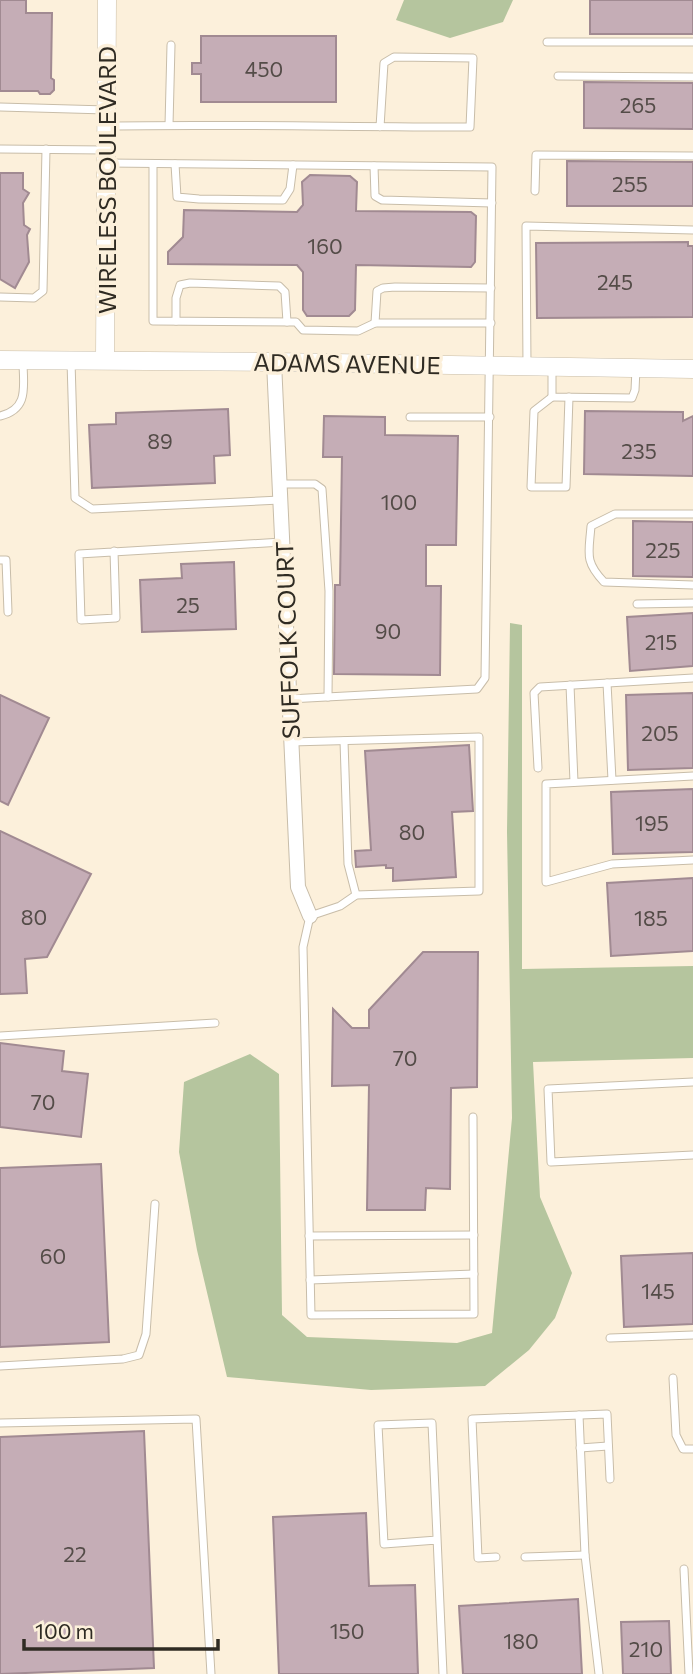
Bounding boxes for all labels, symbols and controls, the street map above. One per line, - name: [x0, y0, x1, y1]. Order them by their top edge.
- street label: WIRELESS BOULEVARD: [92, 46, 121, 314]
- house number: 450: [245, 56, 283, 81]
- house number: 265: [620, 92, 656, 117]
- house number: 255: [612, 171, 648, 196]
- house number: 160: [307, 233, 343, 258]
- house number: 245: [597, 269, 633, 294]
- street label: ADAMS AVENUE: [253, 347, 441, 379]
- house number: 89: [147, 428, 173, 453]
- house number: 235: [621, 438, 657, 463]
- house number: 100: [381, 489, 417, 514]
- house number: 225: [645, 537, 681, 562]
- street label: SUFFOLK COURT: [269, 541, 305, 739]
- house number: 25: [176, 592, 200, 617]
- house number: 90: [375, 618, 401, 643]
- house number: 215: [645, 629, 677, 654]
- house number: 205: [641, 720, 679, 745]
- house number: 195: [635, 810, 669, 835]
- house number: 80: [399, 819, 425, 844]
- house number: 80: [21, 904, 47, 929]
- house number: 185: [634, 905, 668, 930]
- house number: 70: [393, 1045, 417, 1070]
- house number: 70: [31, 1089, 55, 1114]
- house number: 60: [40, 1243, 66, 1268]
- house number: 145: [641, 1278, 675, 1303]
- house number: 22: [63, 1541, 87, 1566]
- scale bar: [24, 1608, 219, 1652]
- text: 100 m: [35, 1618, 94, 1643]
- house number: 150: [330, 1618, 364, 1643]
- house number: 180: [503, 1628, 539, 1653]
- house number: 210: [629, 1636, 663, 1661]

